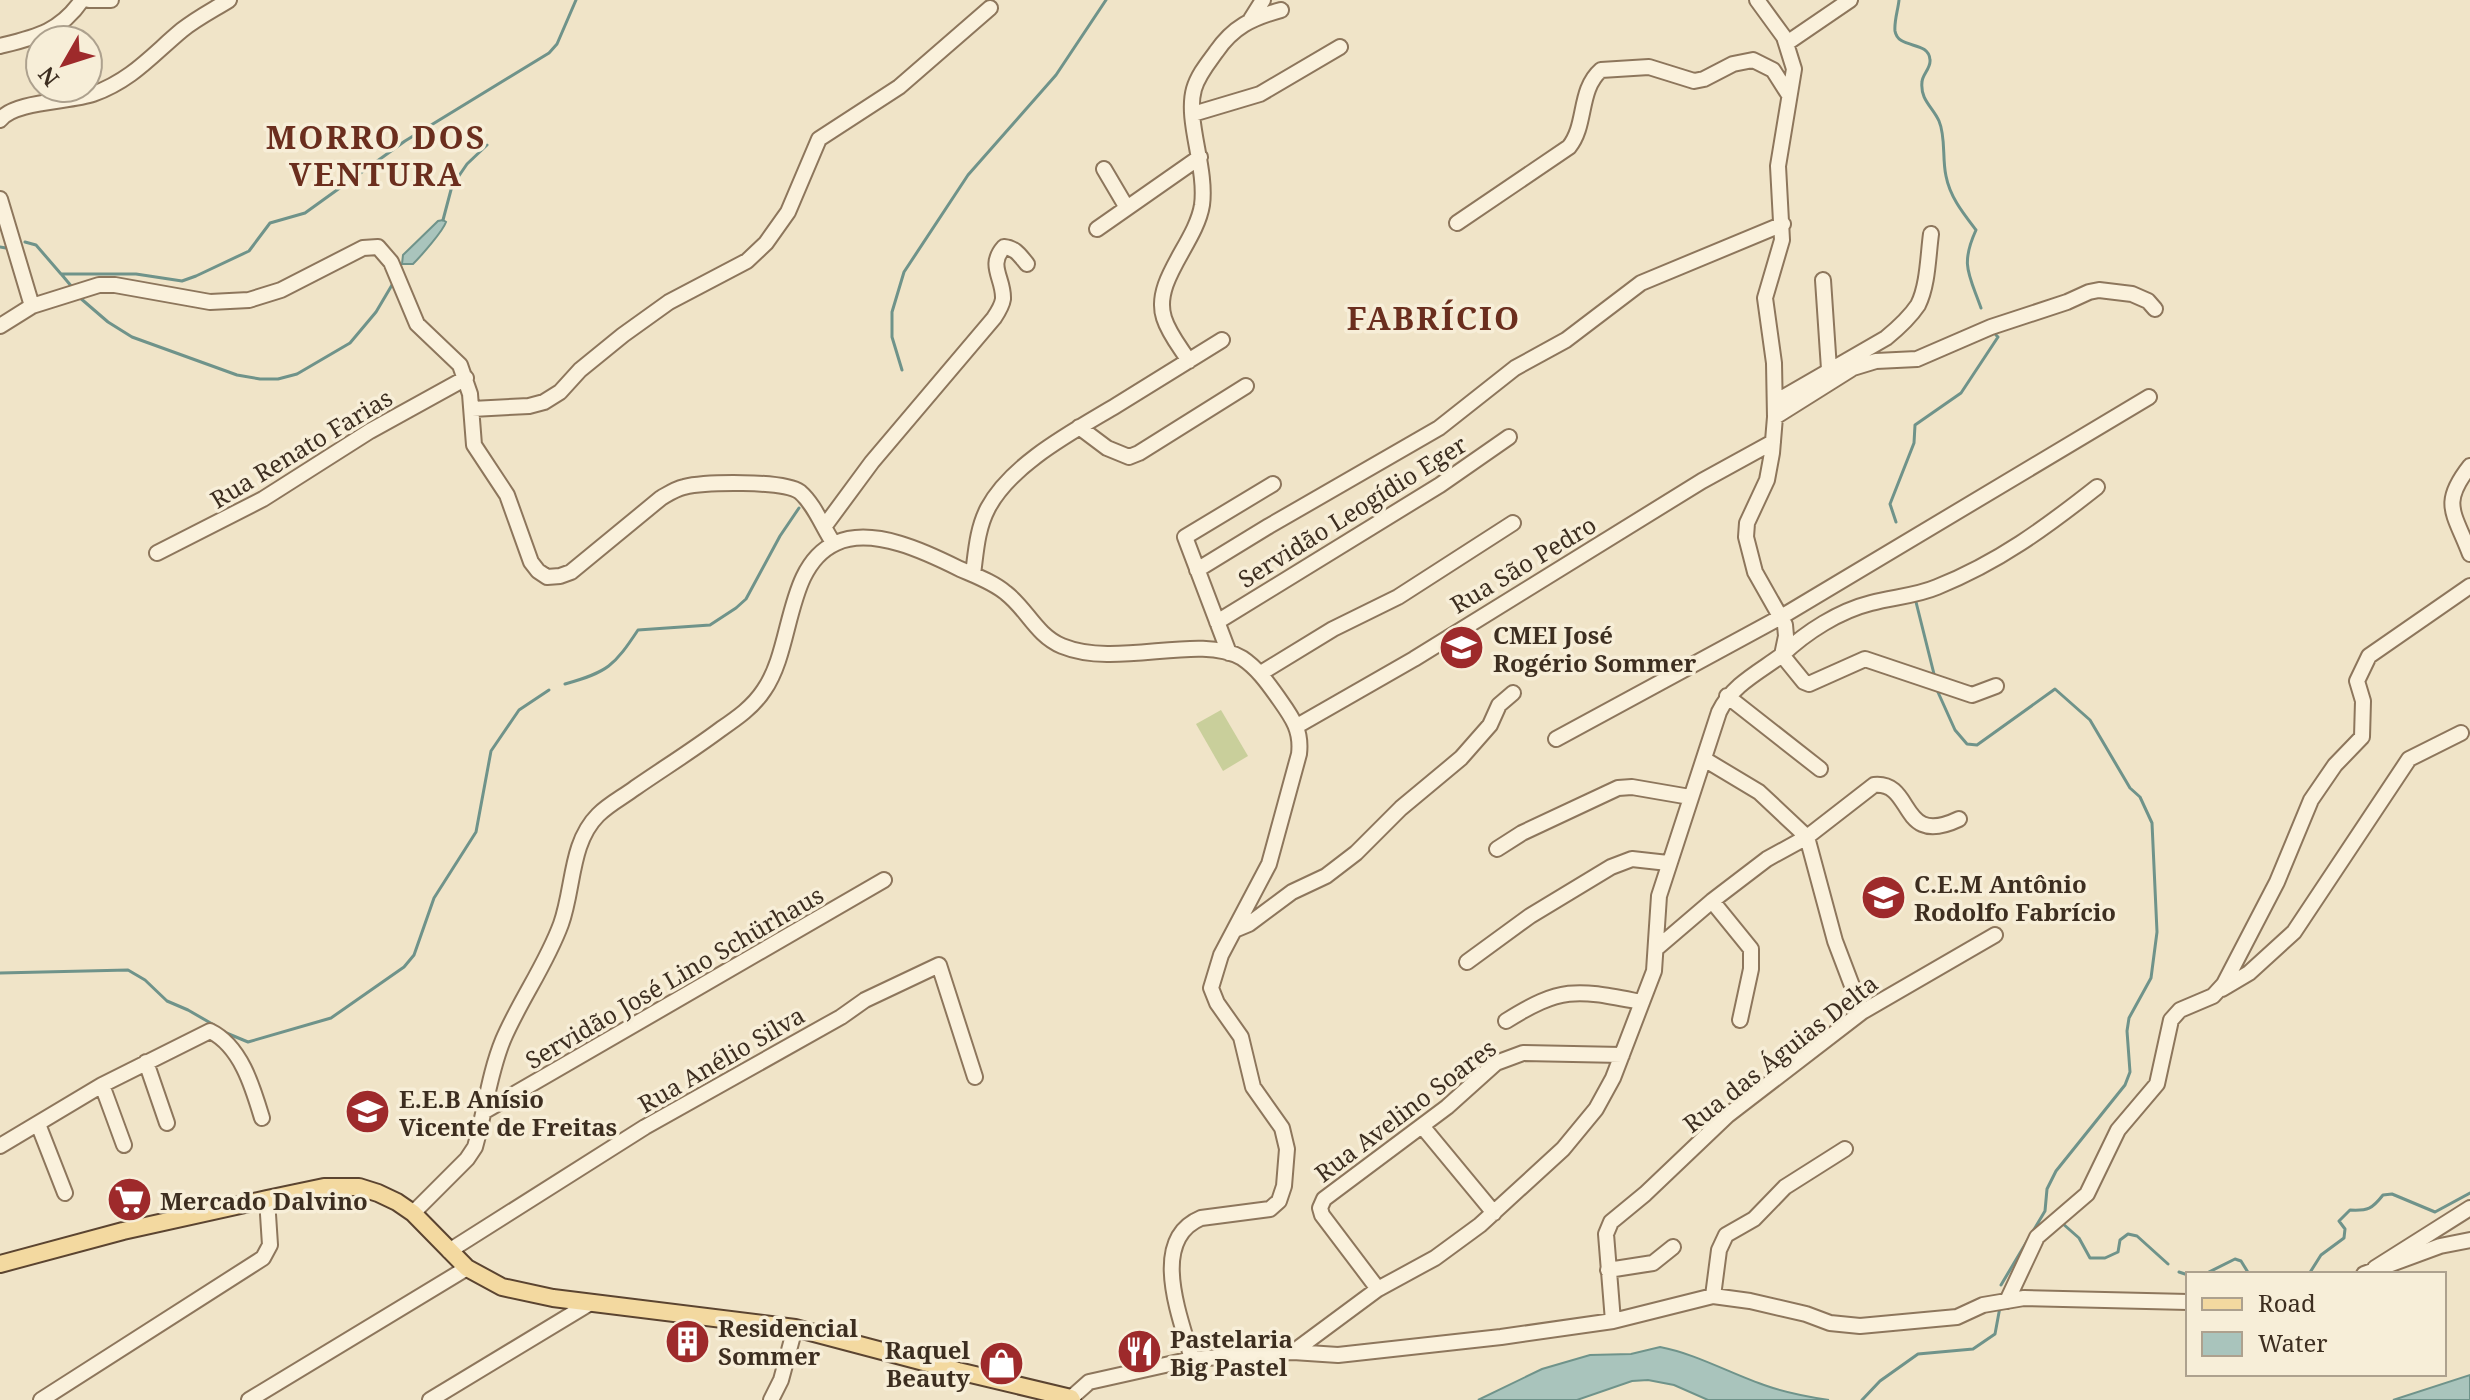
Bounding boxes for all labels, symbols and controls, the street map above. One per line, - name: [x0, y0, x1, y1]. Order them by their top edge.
- north arrow: [24, 24, 104, 104]
- text: N: [31, 61, 65, 93]
- district label: MORRO DOS VENTURA: [266, 115, 486, 195]
- district label: FABRÍCIO: [1347, 296, 1521, 339]
- street label: Rua Renato Farias: [204, 381, 398, 515]
- street label: Servidão Leogídio Eger: [1231, 427, 1473, 595]
- street label: Rua São Pedro: [1444, 507, 1602, 621]
- place label: CMEI José Rogério Sommer: [1493, 618, 1697, 679]
- school or university icon: CMEI José Rogério Sommer: [1438, 624, 1486, 672]
- place label: C.E.M Antônio Rodolfo Fabrício: [1914, 867, 2116, 928]
- school or university icon: C.E.M Antônio Rodolfo Fabrício: [1859, 873, 1907, 921]
- street label: Servidão José Lino Schürhaus: [519, 878, 829, 1076]
- street label: Rua das Águias Delta: [1676, 967, 1884, 1139]
- street label: Rua Anélio Silva: [632, 998, 810, 1120]
- street label: Rua Avelino Soares: [1308, 1031, 1502, 1189]
- place label: E.E.B Anísio Vicente de Freitas: [399, 1082, 617, 1143]
- school or university icon: E.E.B Anísio Vicente de Freitas: [344, 1088, 392, 1136]
- supermarket icon: Mercado Dalvino: [105, 1176, 153, 1224]
- place label: Mercado Dalvino: [160, 1184, 368, 1217]
- legend: [2186, 1272, 2446, 1376]
- text: Road: [2258, 1286, 2316, 1319]
- place label: Residencial Sommer: [718, 1311, 859, 1372]
- building icon: Residencial Sommer: [663, 1317, 711, 1365]
- place label: Pastelaria Big Pastel: [1170, 1322, 1293, 1383]
- text: Water: [2258, 1326, 2328, 1359]
- restaurant icon: Pastelaria Big Pastel: [1115, 1328, 1163, 1376]
- place label: Raquel Beauty: [885, 1333, 971, 1394]
- shop icon: Raquel Beauty: [977, 1339, 1025, 1387]

